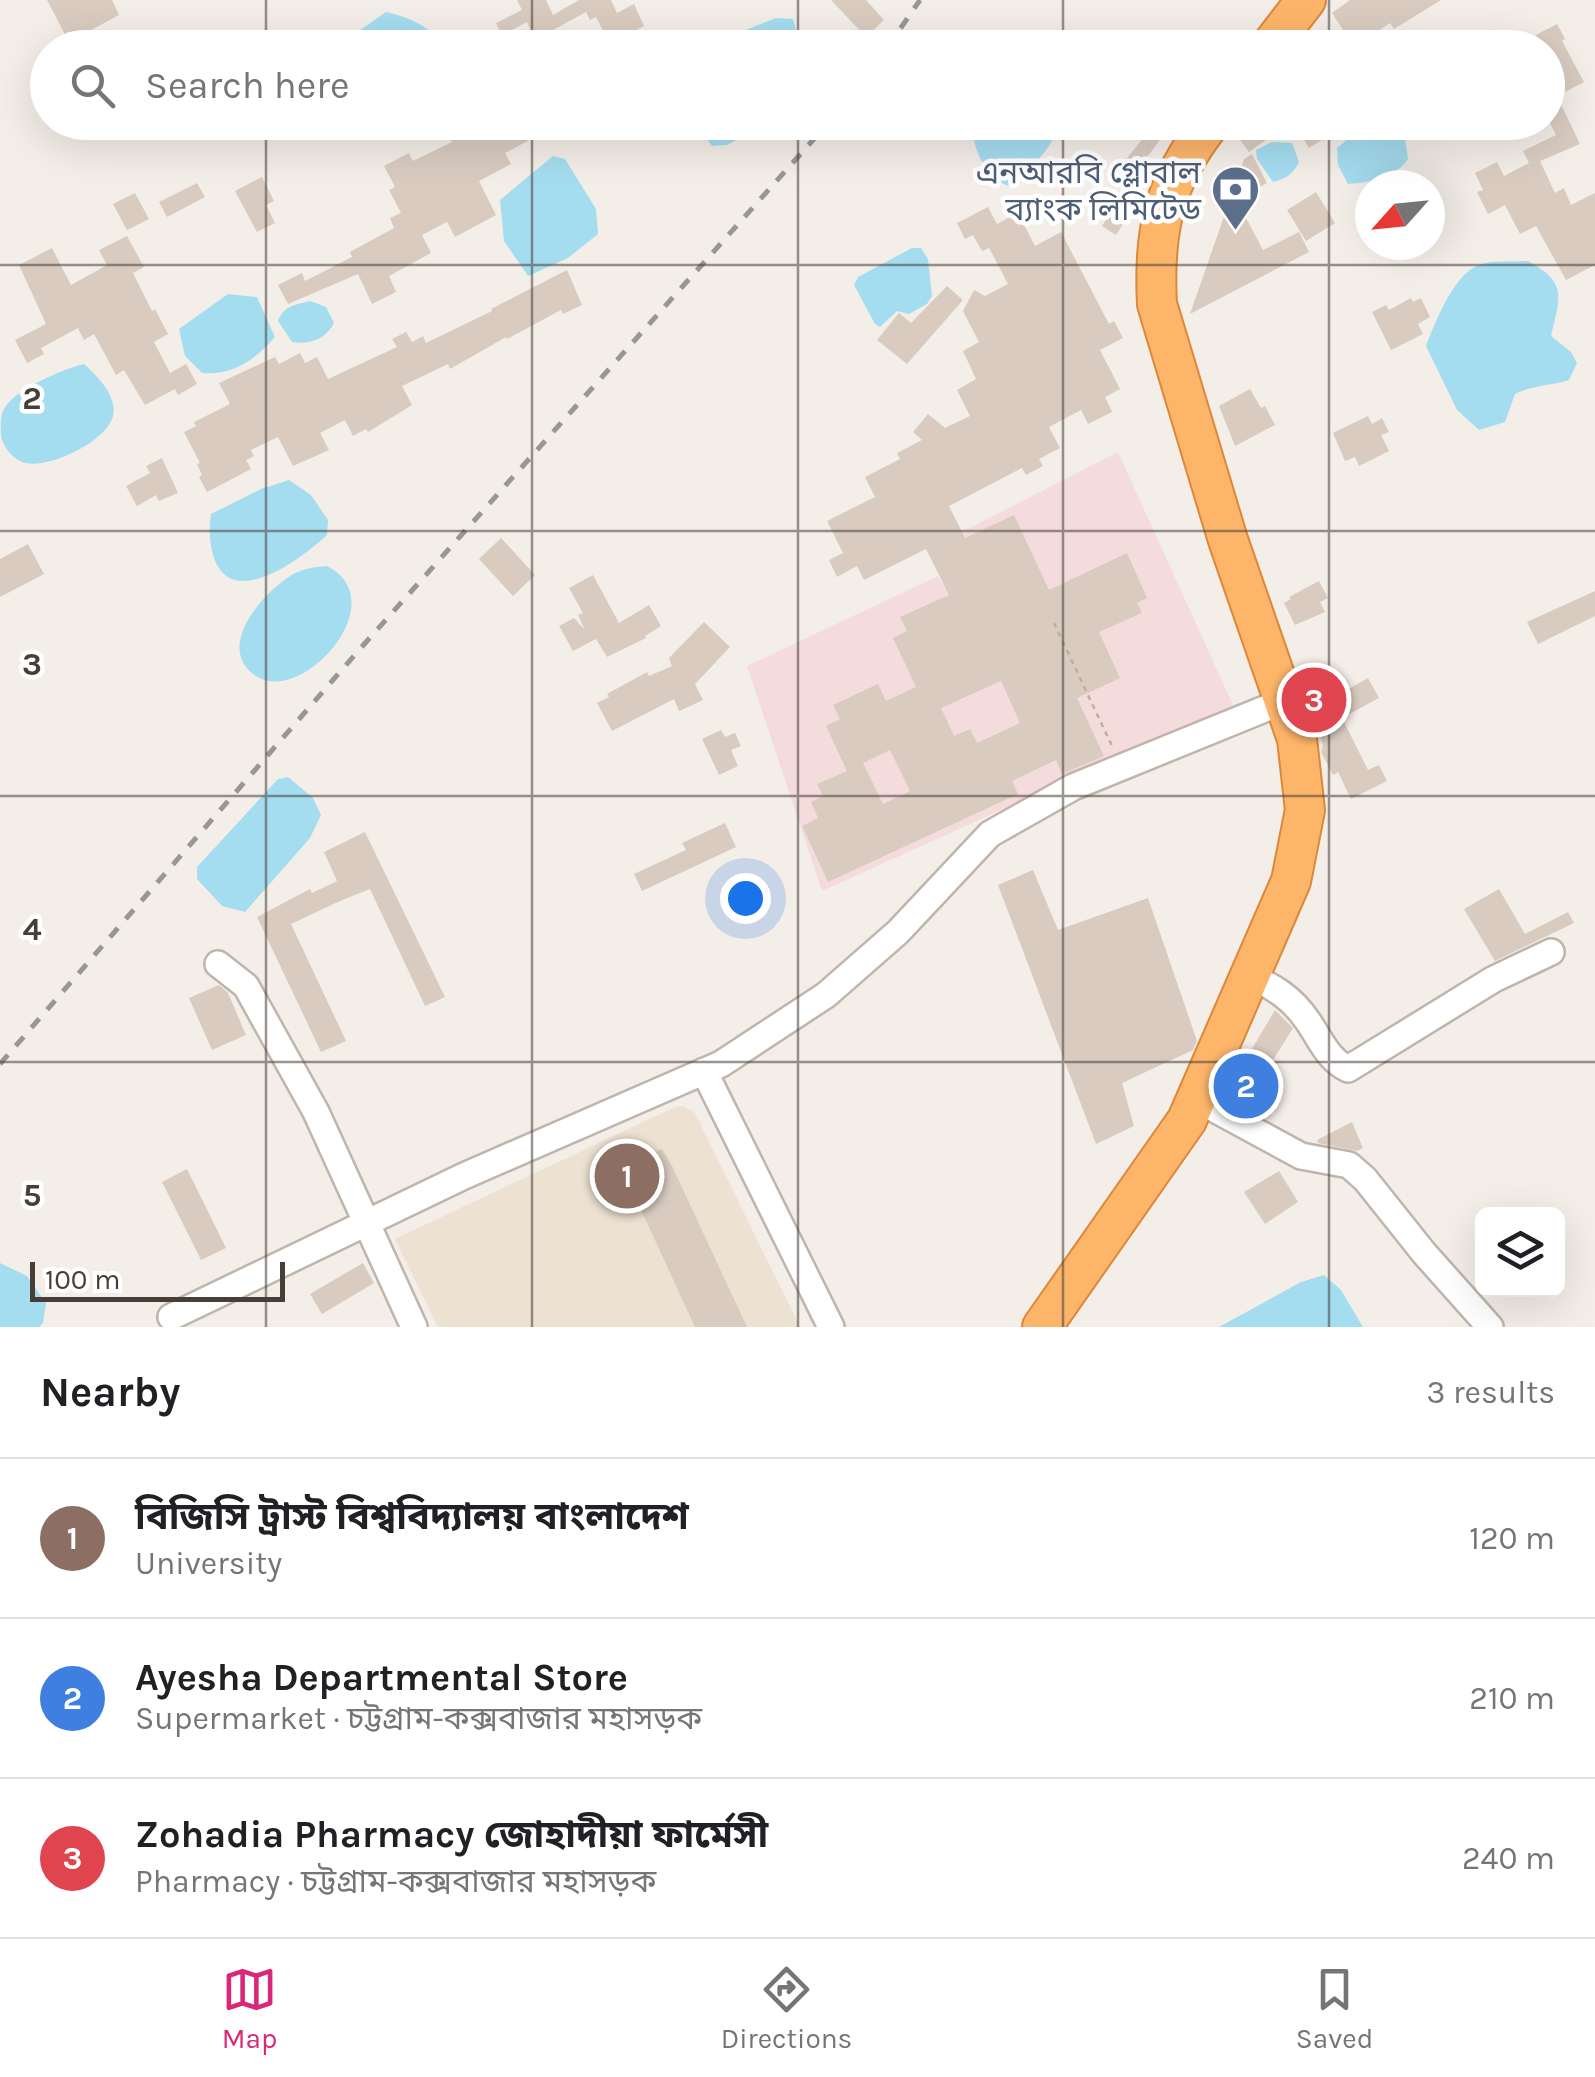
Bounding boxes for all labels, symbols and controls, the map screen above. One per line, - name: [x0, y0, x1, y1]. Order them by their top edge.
- search box: [30, 30, 1565, 140]
- icon: search: [65, 58, 120, 113]
- text: Search here: [145, 63, 349, 108]
- place label: এনআরবি গ্লোবাল ব্যাংক লিমিটেড: [976, 154, 1202, 228]
- bank icon: এনআরবি গ্লোবাল ব্যাংক লিমিটেড: [1210, 164, 1262, 232]
- north arrow: [1355, 170, 1445, 260]
- text: 2: [22, 380, 42, 417]
- text: 3: [22, 646, 42, 683]
- pin: 3: [1282, 662, 1346, 738]
- your location: [720, 873, 771, 924]
- text: 4: [22, 911, 42, 948]
- pin: 2: [1214, 1048, 1278, 1124]
- pin: 1: [594, 1138, 660, 1214]
- text: 5: [23, 1177, 41, 1214]
- map controls: [1475, 1207, 1565, 1297]
- button: layers: [1475, 1207, 1565, 1297]
- scale bar: [30, 1257, 285, 1302]
- text: 100 m: [45, 1263, 120, 1296]
- text: Nearby: [40, 1367, 180, 1417]
- text: 3 results: [1427, 1374, 1555, 1411]
- text: বিজিসি ট্রাস্ট বিশ্ববিদ্যালয় বাংলাদেশ: [135, 1494, 689, 1539]
- text: 1: [67, 1520, 78, 1557]
- text: 120 m: [1469, 1520, 1555, 1557]
- text: University: [135, 1545, 282, 1582]
- text: Ayesha Departmental Store: [135, 1655, 628, 1700]
- text: 2: [63, 1680, 82, 1717]
- text: 210 m: [1469, 1680, 1555, 1717]
- text: Supermarket · চট্টগ্রাম-কক্সবাজার মহাসড়ক: [135, 1700, 702, 1737]
- text: Zohadia Pharmacy জোহাদীয়া ফার্মেসী: [135, 1812, 768, 1857]
- text: 3: [63, 1840, 82, 1877]
- text: 240 m: [1462, 1840, 1555, 1877]
- text: Pharmacy · চট্টগ্রাম-কক্সবাজার মহাসড়ক: [135, 1863, 656, 1900]
- tab: Map: [222, 1962, 277, 2055]
- tab: Directions: [721, 1962, 852, 2055]
- tab: Saved: [1296, 1962, 1373, 2055]

